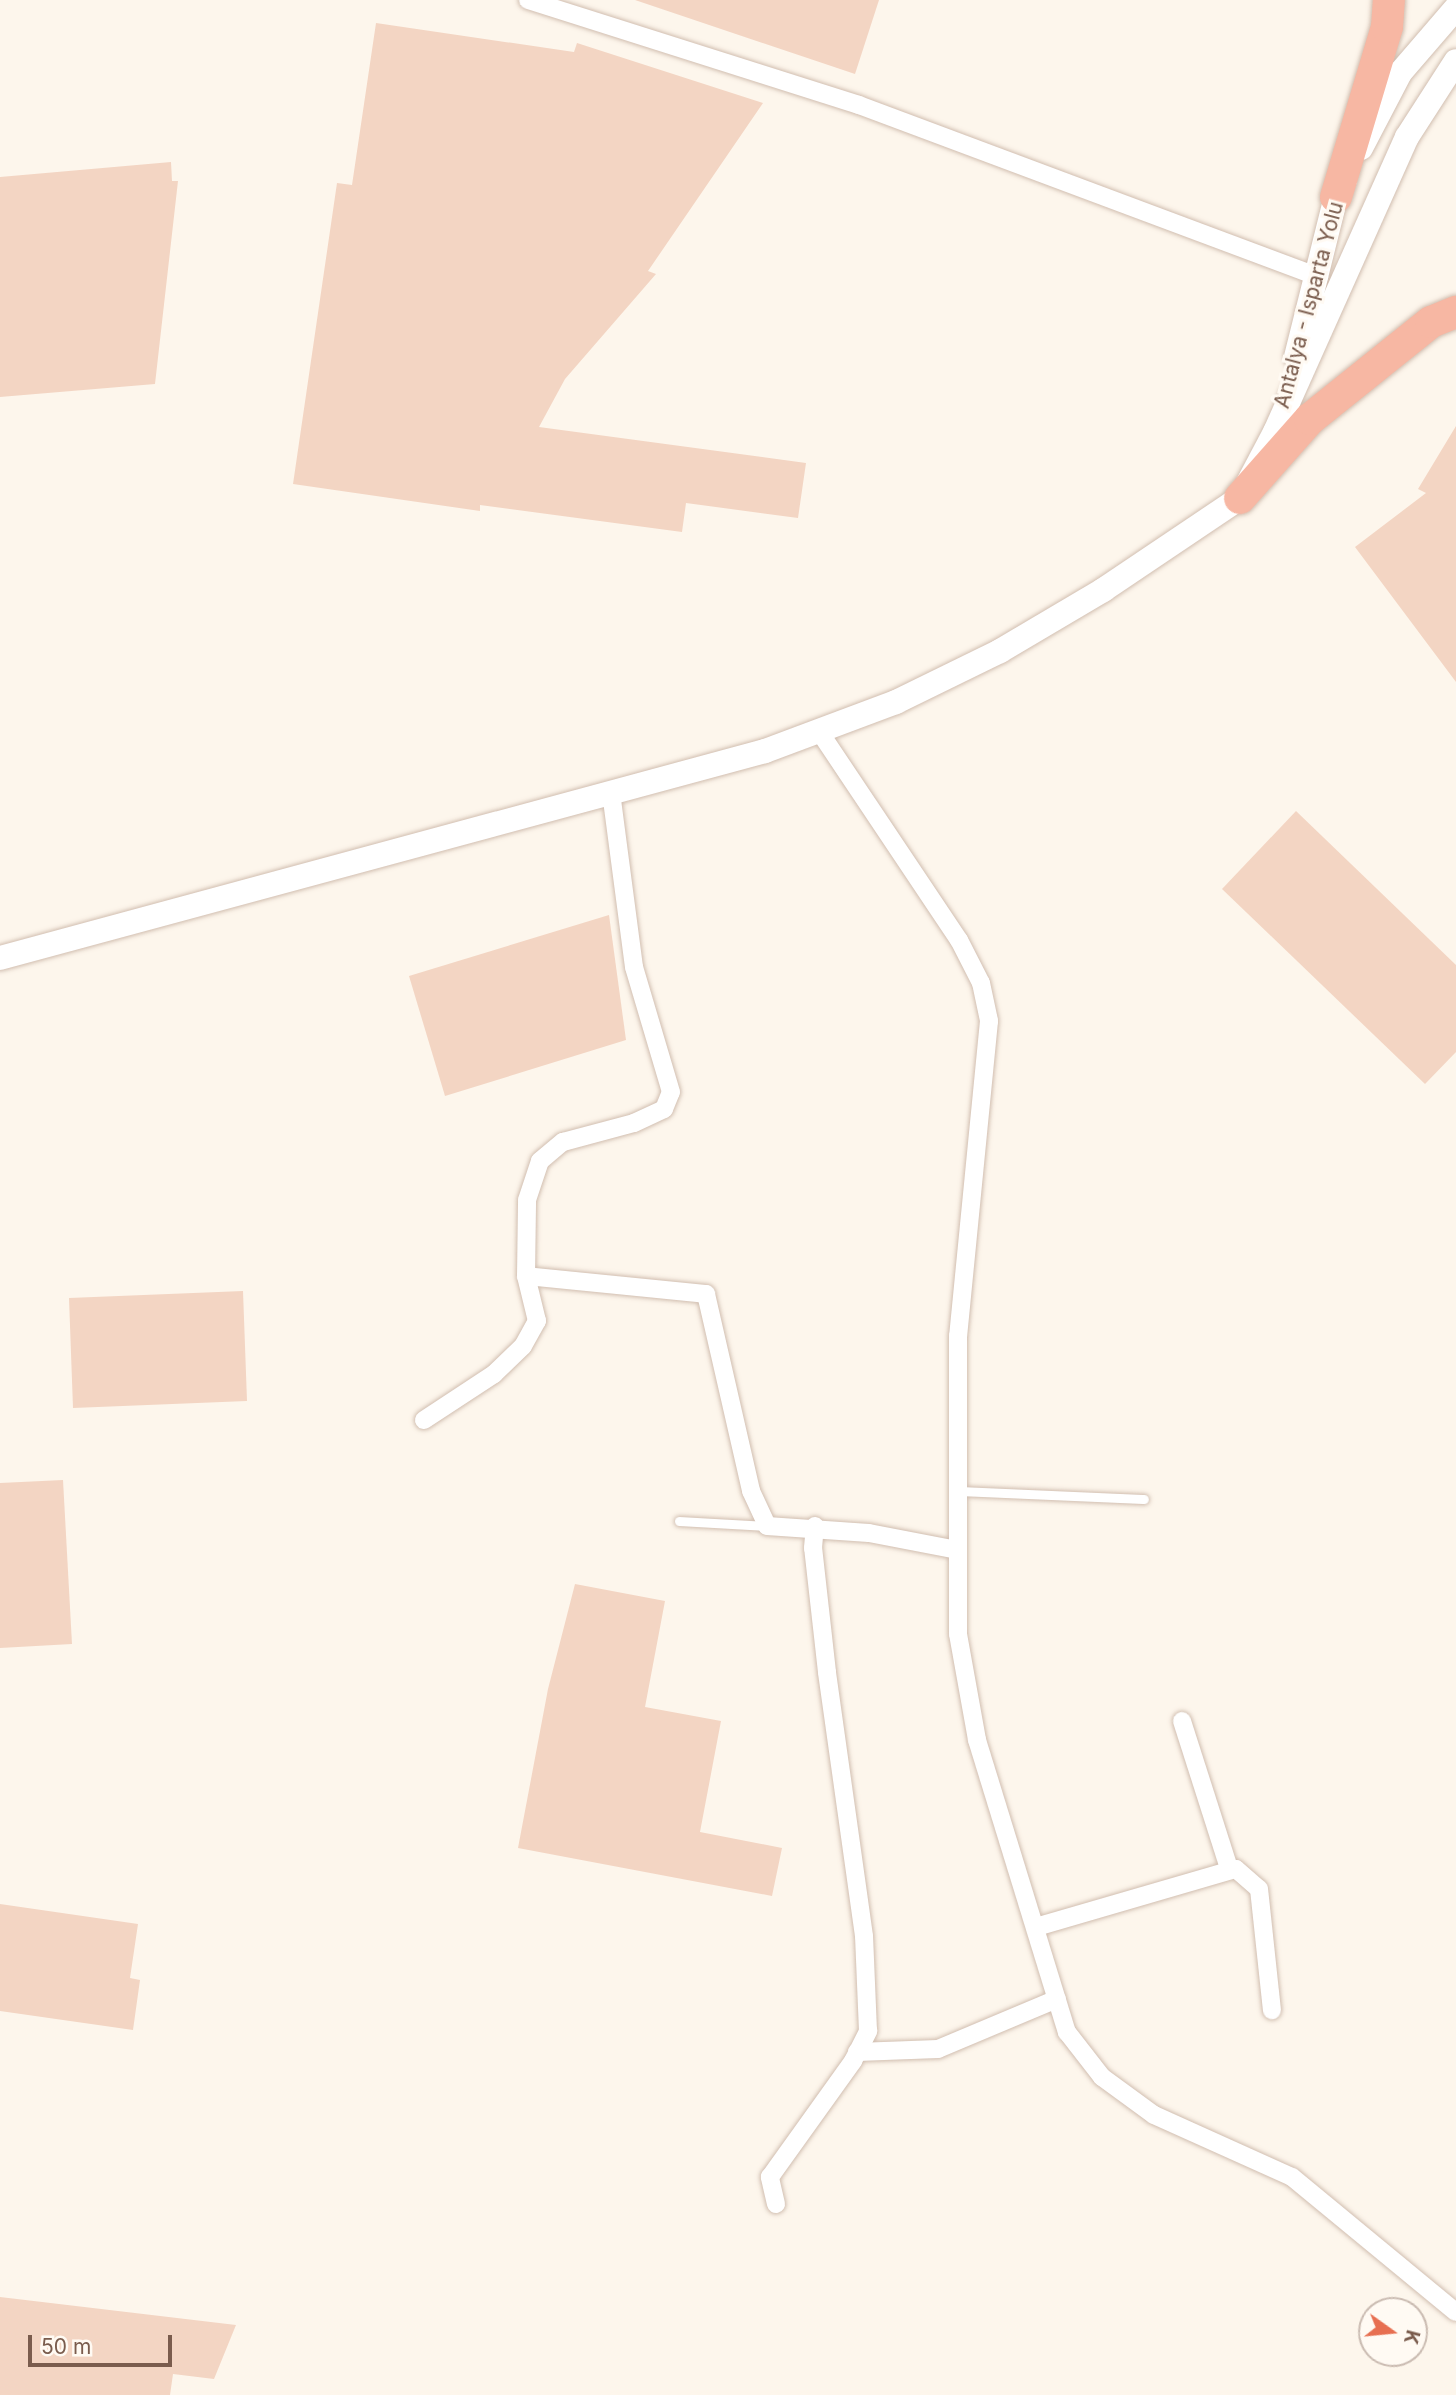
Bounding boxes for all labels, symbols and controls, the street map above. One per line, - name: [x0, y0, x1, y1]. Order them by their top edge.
- street label: Antalya - Isparta Yolu: [1269, 199, 1349, 411]
- north arrow: [1358, 2297, 1428, 2367]
- scale bar: [32, 2322, 175, 2366]
- text: K: [1399, 2327, 1425, 2347]
- text: 50 m: [41, 2334, 91, 2359]

